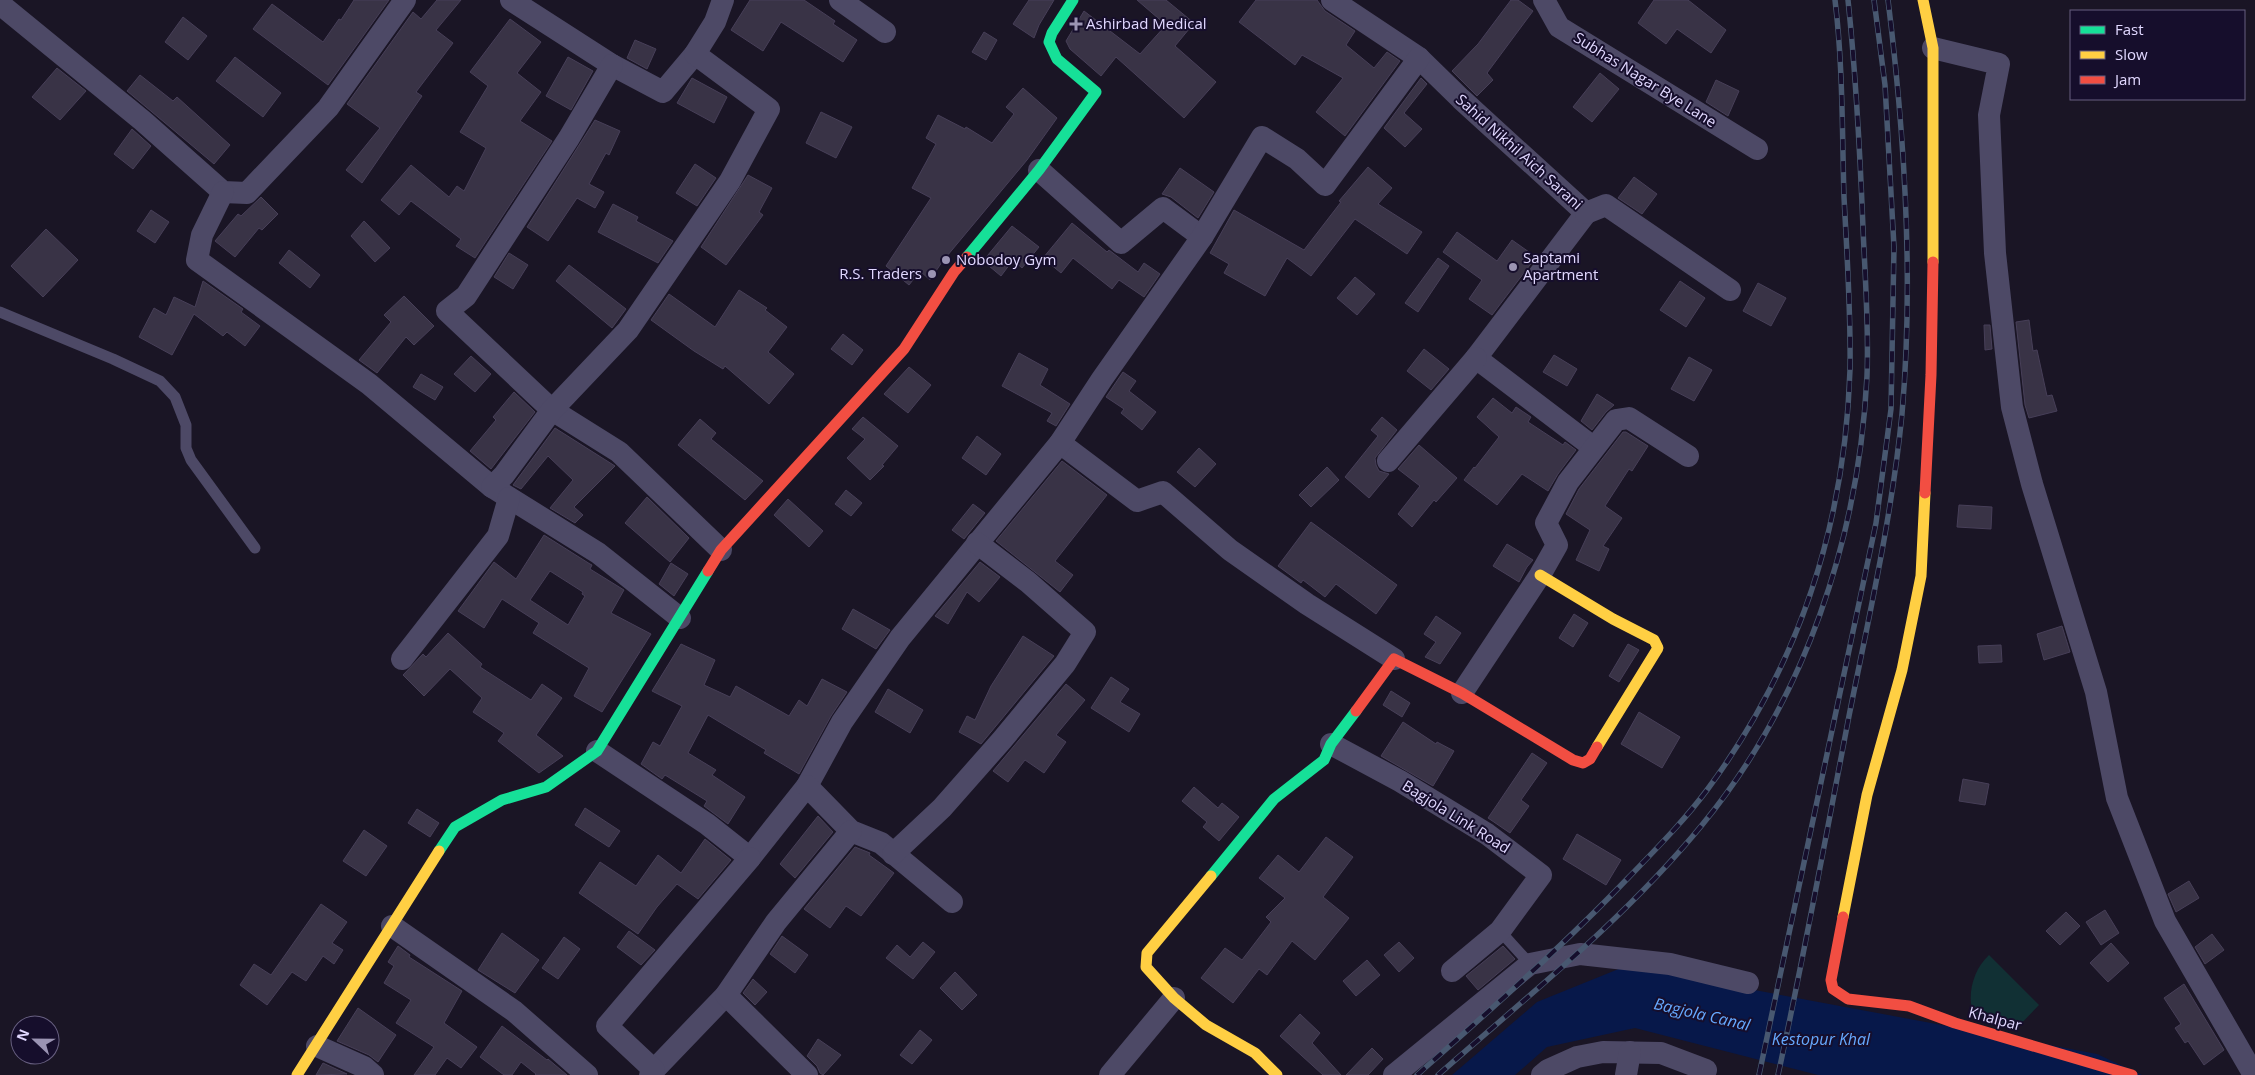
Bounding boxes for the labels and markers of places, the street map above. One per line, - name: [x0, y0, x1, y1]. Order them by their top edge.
- place label: Ashirbad Medical: [1086, 13, 1207, 33]
- marker: Ashirbad Medical: [1070, 18, 1082, 30]
- place label: Saptami Apartment: [1523, 247, 1598, 284]
- place label: Nobodoy Gym: [956, 249, 1056, 269]
- marker: Nobodoy Gym: [940, 254, 952, 266]
- marker: Saptami Apartment: [1507, 261, 1519, 273]
- place label: R.S. Traders: [839, 263, 922, 283]
- marker: R.S. Traders: [926, 268, 938, 280]

